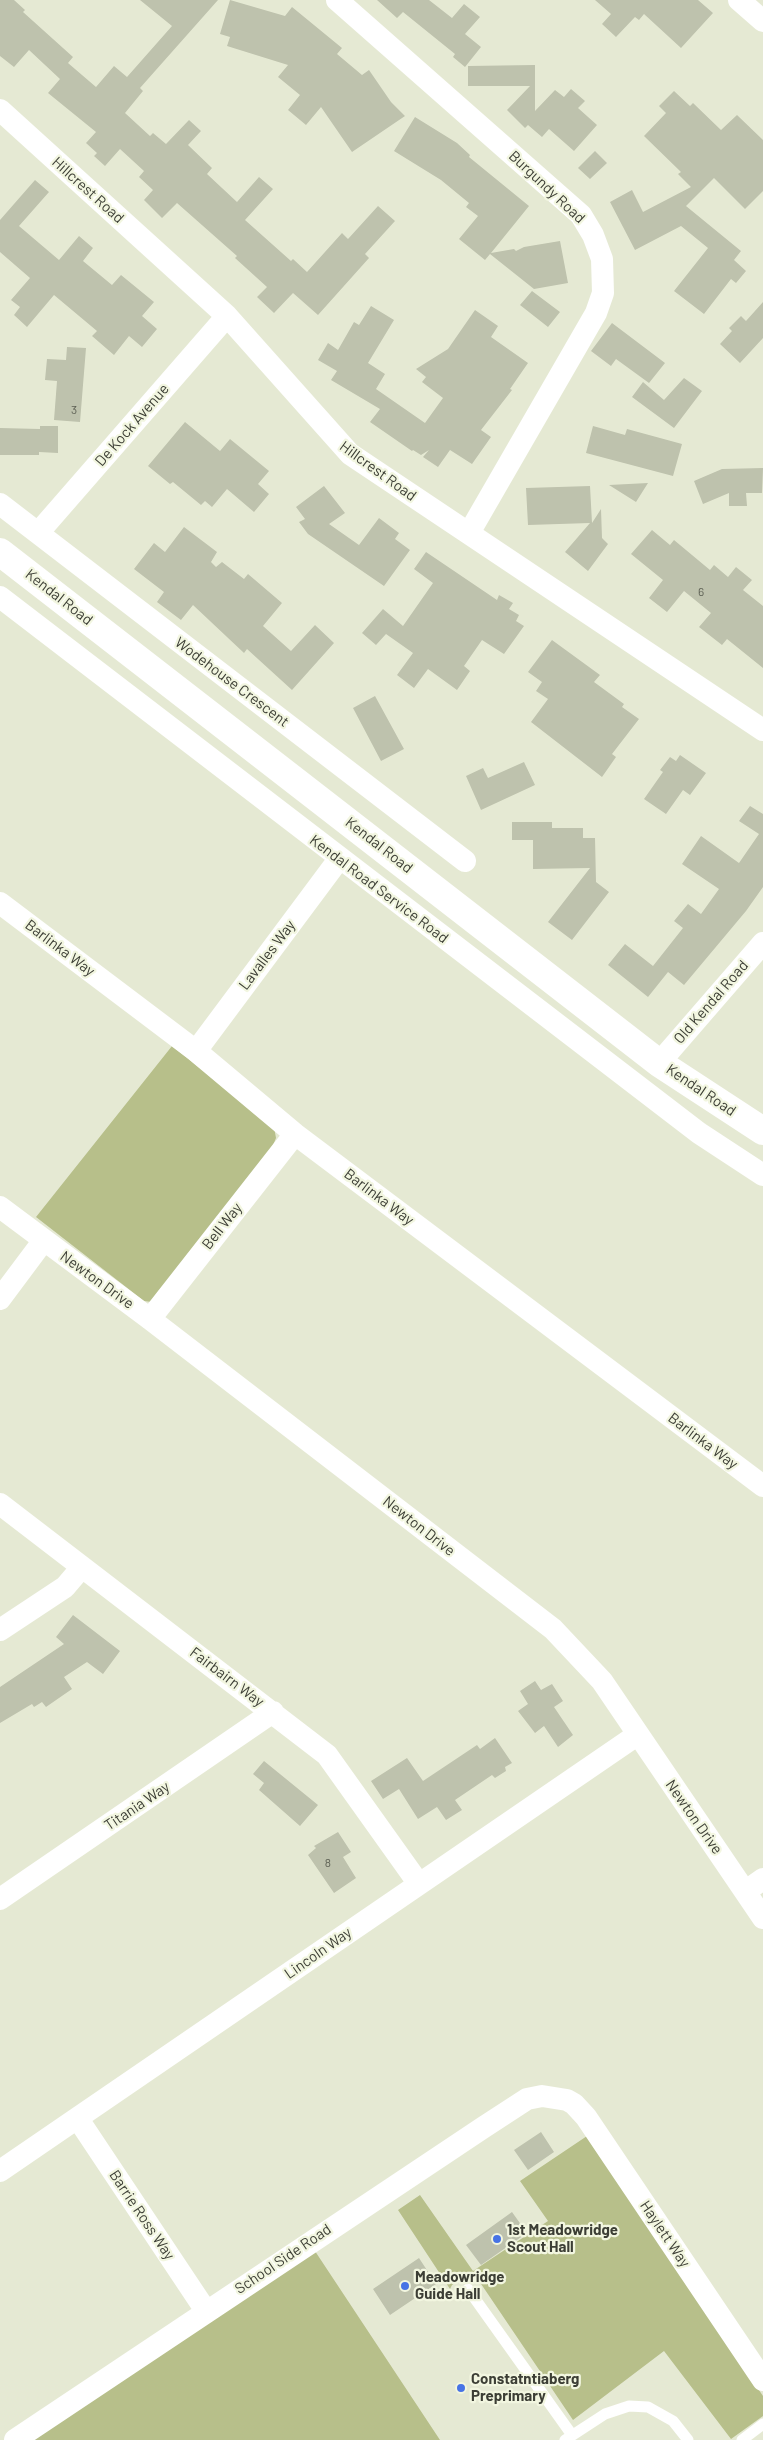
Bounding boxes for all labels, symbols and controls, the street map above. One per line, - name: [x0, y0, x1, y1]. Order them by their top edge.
- street label: Burgundy Road: [505, 147, 589, 227]
- street label: Hillcrest Road: [48, 153, 128, 227]
- street label: De Kock Avenue: [91, 380, 173, 470]
- house number: 3: [71, 403, 77, 417]
- street label: Hillcrest Road: [336, 437, 420, 505]
- street label: Kendal Road: [22, 565, 96, 629]
- house number: 6: [698, 585, 704, 599]
- street label: Wodehouse Crescent: [171, 633, 293, 731]
- street label: Kendal Road: [342, 813, 416, 877]
- street label: Kendal Road Service Road: [306, 831, 452, 947]
- street label: Barlinka Way: [22, 916, 98, 980]
- street label: Lavalles Way: [235, 917, 299, 993]
- street label: Old Kendal Road: [670, 957, 752, 1047]
- street label: Kendal Road: [663, 1060, 739, 1120]
- street label: Barlinka Way: [341, 1165, 417, 1229]
- street label: Bell Way: [198, 1199, 246, 1253]
- street label: Newton Drive: [57, 1247, 137, 1313]
- street label: Barlinka Way: [665, 1409, 741, 1473]
- street label: Newton Drive: [379, 1492, 459, 1560]
- street label: Fairbairn Way: [186, 1643, 268, 1711]
- street label: Newton Drive: [662, 1776, 726, 1858]
- street label: Titania Way: [101, 1778, 173, 1834]
- house number: 8: [325, 1856, 331, 1870]
- street label: Lincoln Way: [281, 1923, 355, 1983]
- street label: Barrie Ross Way: [105, 2167, 179, 2263]
- street label: Haylett Way: [636, 2197, 694, 2271]
- street label: School Side Road: [231, 2220, 335, 2298]
- place label: 1st Meadowridge Scout Hall: [507, 2221, 618, 2256]
- marker: 1st Meadowridge Scout Hall: [491, 2233, 503, 2245]
- place label: Meadowridge Guide Hall: [415, 2268, 505, 2303]
- marker: Meadowridge Guide Hall: [399, 2280, 411, 2292]
- place label: Constatntiaberg Preprimary: [471, 2370, 579, 2405]
- marker: Constatntiaberg Preprimary: [455, 2382, 467, 2394]

